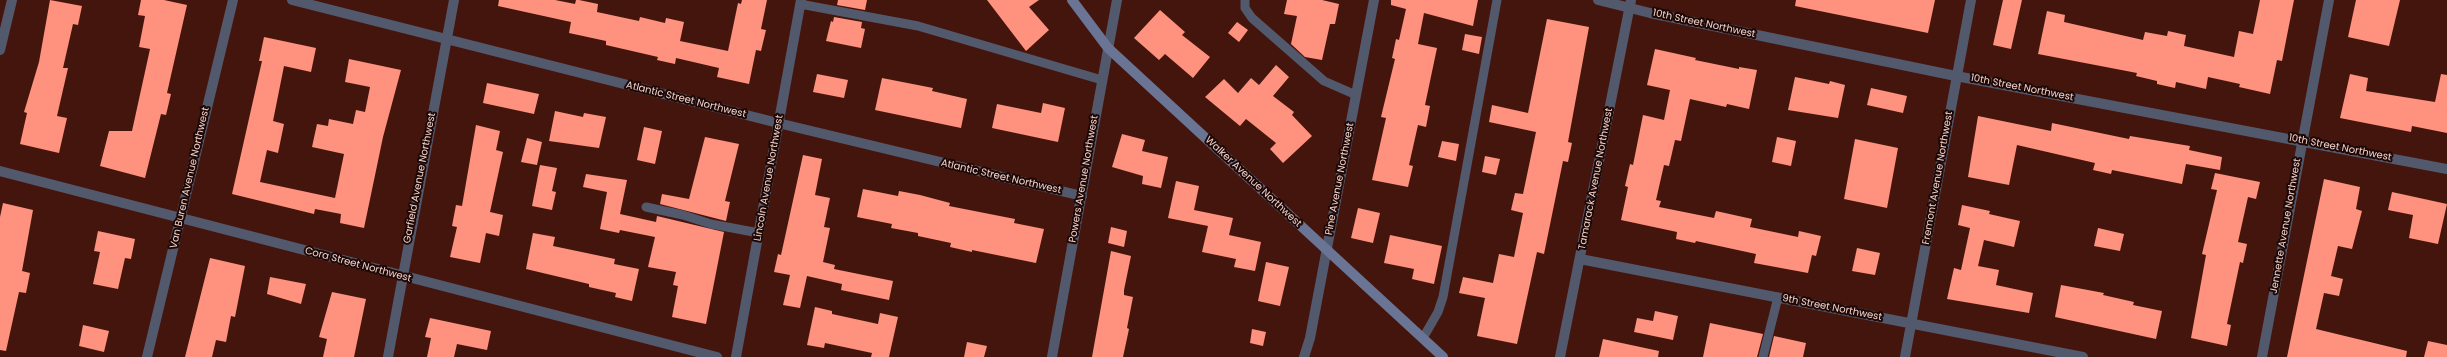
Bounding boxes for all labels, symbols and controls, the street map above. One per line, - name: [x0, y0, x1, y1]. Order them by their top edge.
- street label: 10th Street Northwest: [1652, 7, 1756, 41]
- street label: 10th Street Northwest: [1970, 72, 2074, 104]
- street label: Atlantic Street Northwest: [625, 79, 747, 121]
- street label: Van Buren Avenue Northwest: [168, 106, 212, 250]
- street label: Tamarack Avenue Northwest: [1576, 107, 1616, 251]
- street label: Fremont Avenue Northwest: [1920, 110, 1956, 246]
- street label: Garfield Avenue Northwest: [401, 112, 439, 244]
- street label: Lincoln Avenue Northwest: [752, 114, 786, 242]
- street label: Powers Avenue Northwest: [1067, 114, 1101, 244]
- street label: Pine Avenue Northwest: [1323, 122, 1357, 236]
- street label: 10th Street Northwest: [2288, 132, 2392, 164]
- street label: Walker Avenue Northwest: [1202, 134, 1304, 230]
- street label: Atlantic Street Northwest: [940, 157, 1062, 197]
- street label: Jennette Avenue Northwest: [2268, 157, 2304, 295]
- street label: Cora Street Northwest: [303, 245, 413, 285]
- street label: 9th Street Northwest: [1781, 292, 1883, 324]

